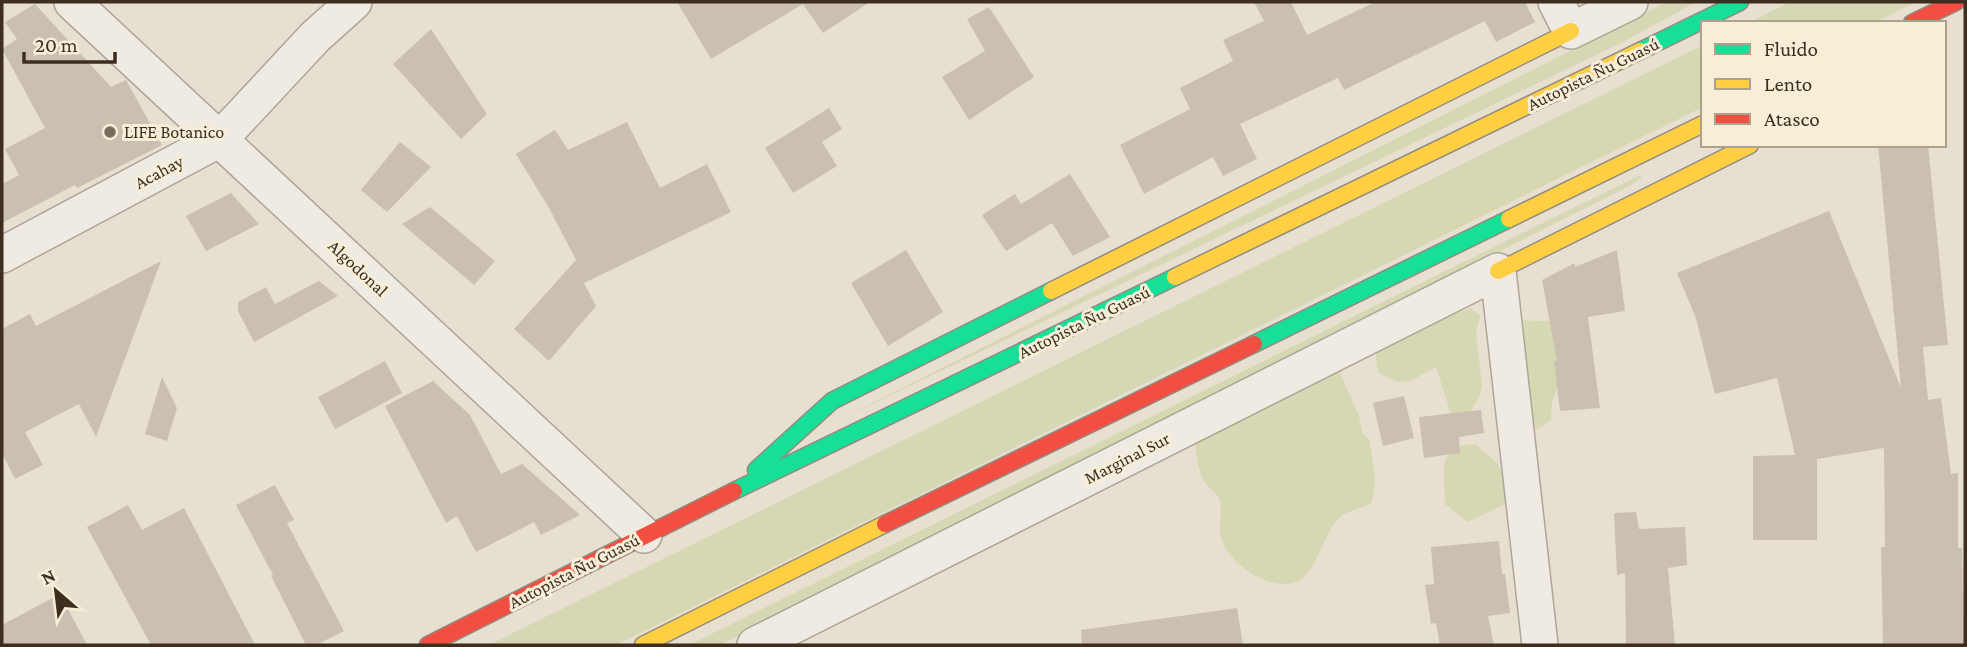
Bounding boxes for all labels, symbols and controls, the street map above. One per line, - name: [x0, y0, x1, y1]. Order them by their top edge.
- scale bar: [24, 21, 116, 65]
- legend: [1701, 21, 1946, 147]
- text: 20 m: [35, 33, 78, 57]
- street label: Autopista Ñu Guasú: [1524, 33, 1662, 115]
- text: Fluido: [1764, 37, 1818, 61]
- text: Lento: [1764, 72, 1812, 96]
- text: Atasco: [1764, 107, 1820, 131]
- place label: LIFE Botanico: [124, 122, 224, 142]
- marker: LIFE Botanico: [102, 124, 118, 140]
- street label: Acahay: [131, 151, 187, 193]
- street label: Algodonal: [324, 236, 392, 301]
- street label: Autopista Ñu Guasú: [1015, 281, 1153, 363]
- street label: Marginal Sur: [1081, 428, 1174, 488]
- street label: Autopista Ñu Guasú: [505, 529, 643, 613]
- north arrow: [21, 556, 91, 626]
- text: N: [38, 564, 59, 589]

